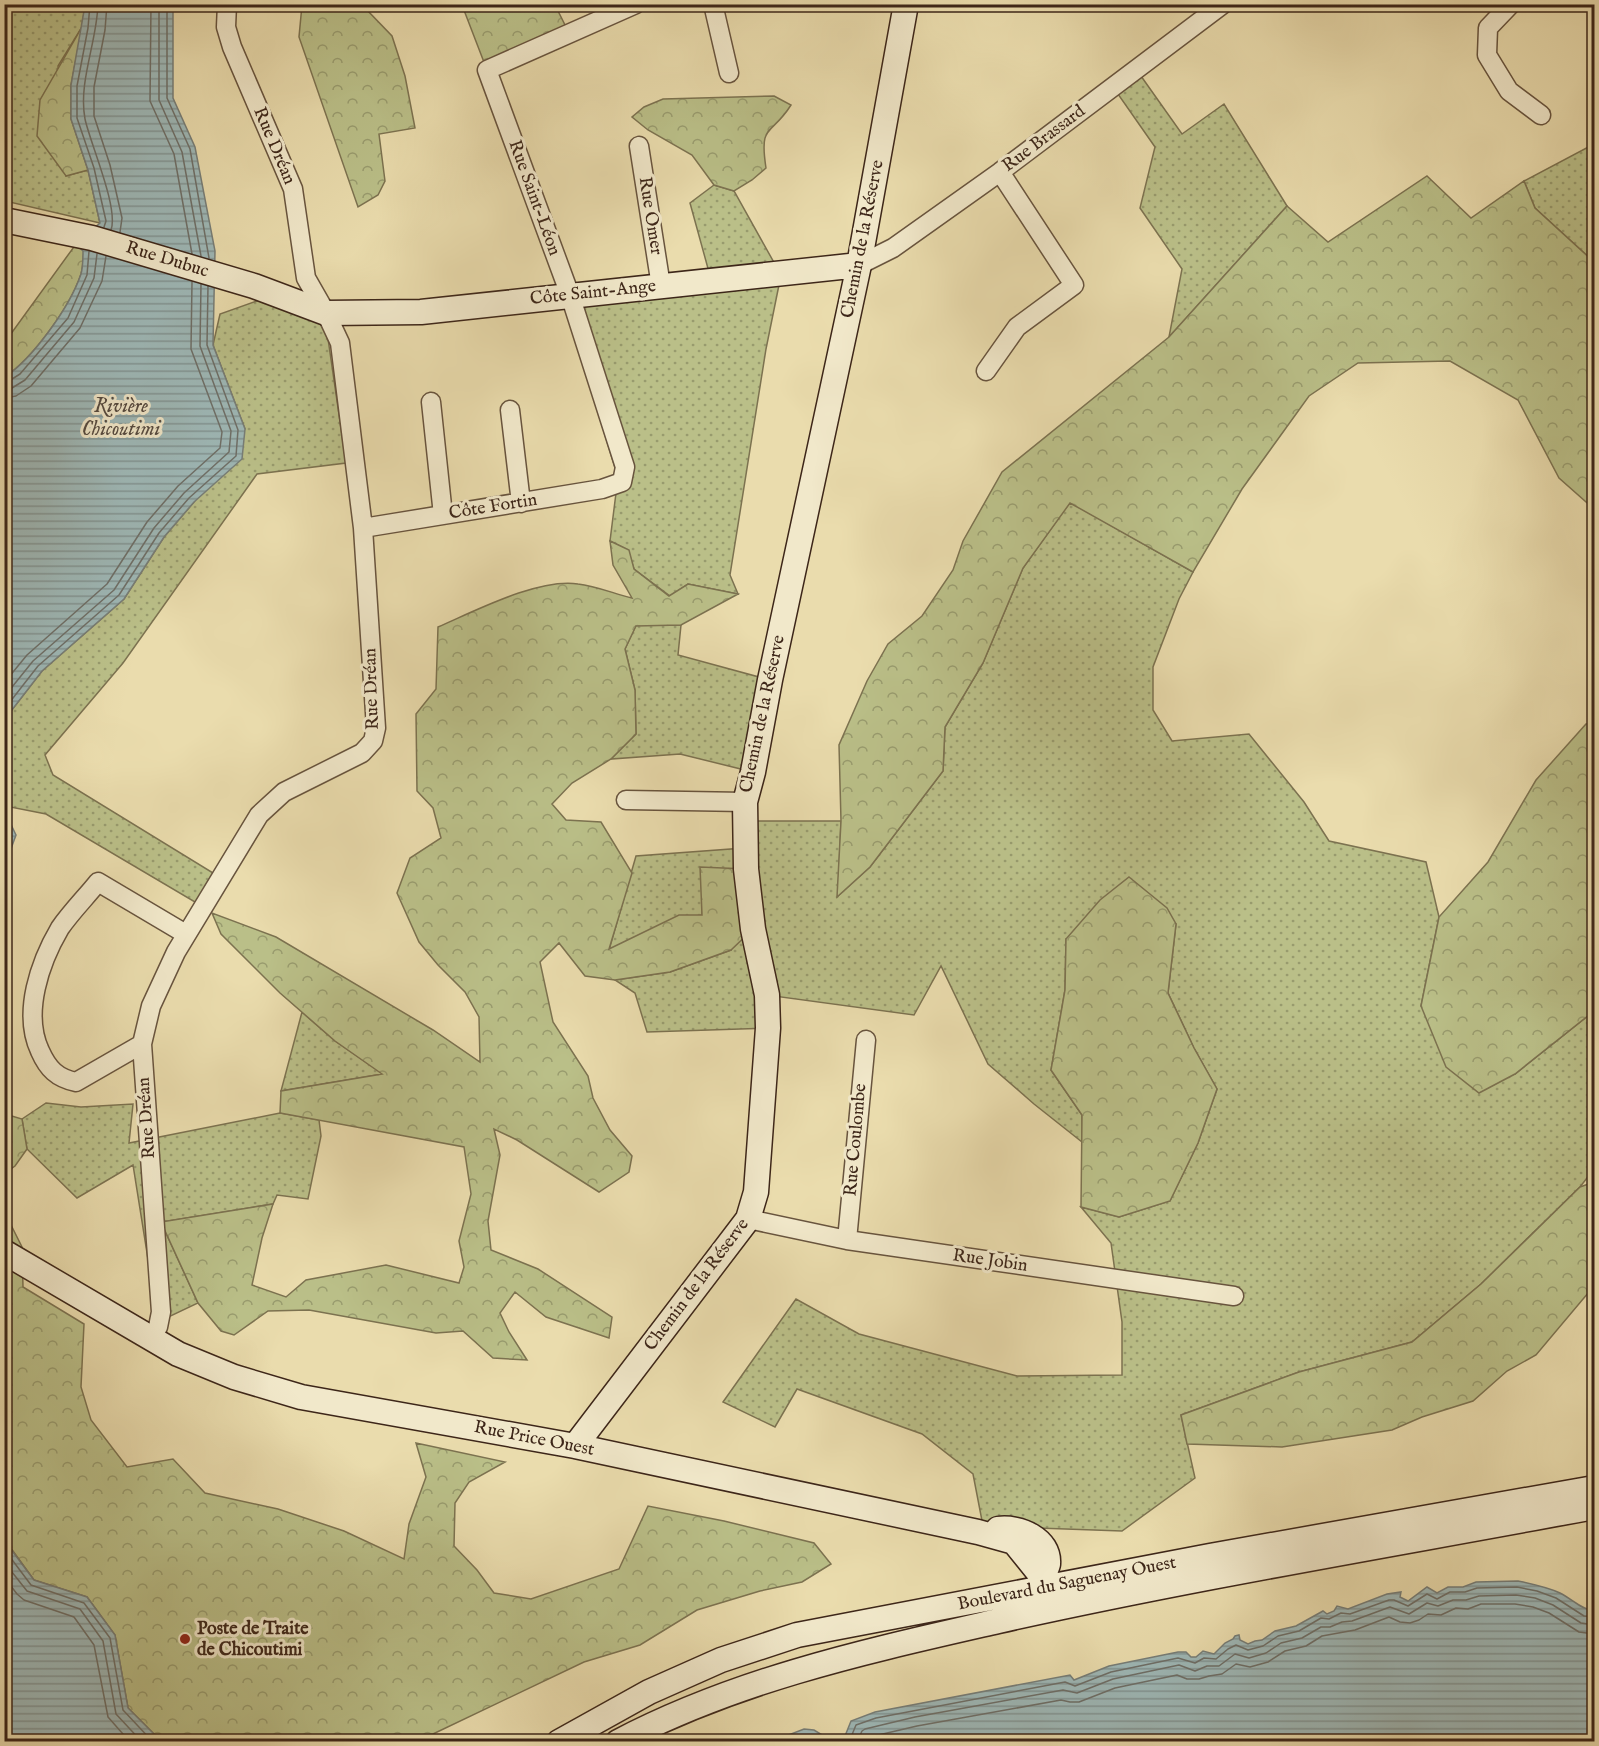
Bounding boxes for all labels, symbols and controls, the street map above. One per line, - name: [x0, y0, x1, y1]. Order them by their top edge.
- street label: Rue Brassard: [998, 100, 1090, 178]
- street label: Rue Dréan: [247, 104, 301, 189]
- street label: Rue Saint-Léon: [502, 137, 566, 259]
- street label: Chemin de la Réserve: [836, 158, 890, 320]
- street label: Rue Omer: [632, 175, 668, 257]
- street label: Rue Dubuc: [123, 237, 212, 284]
- street label: Côte Saint-Ange: [529, 275, 657, 311]
- water label: Rivière Chicoutimi: [82, 394, 161, 442]
- street label: Côte Fortin: [447, 489, 539, 525]
- street label: Chemin de la Réserve: [735, 633, 791, 795]
- street label: Rue Dréan: [359, 647, 385, 730]
- street label: Rue Dréan: [133, 1076, 161, 1160]
- street label: Rue Coulombe: [840, 1083, 872, 1197]
- street label: Chemin de la Réserve: [640, 1214, 754, 1356]
- street label: Rue Jobin: [951, 1244, 1029, 1278]
- street label: Rue Price Ouest: [472, 1416, 596, 1462]
- street label: Boulevard du Saguenay Ouest: [956, 1552, 1178, 1616]
- place label: Poste de Traite de Chicoutimi: [197, 1618, 309, 1662]
- marker: Poste de Traite de Chicoutimi: [178, 1632, 192, 1646]

